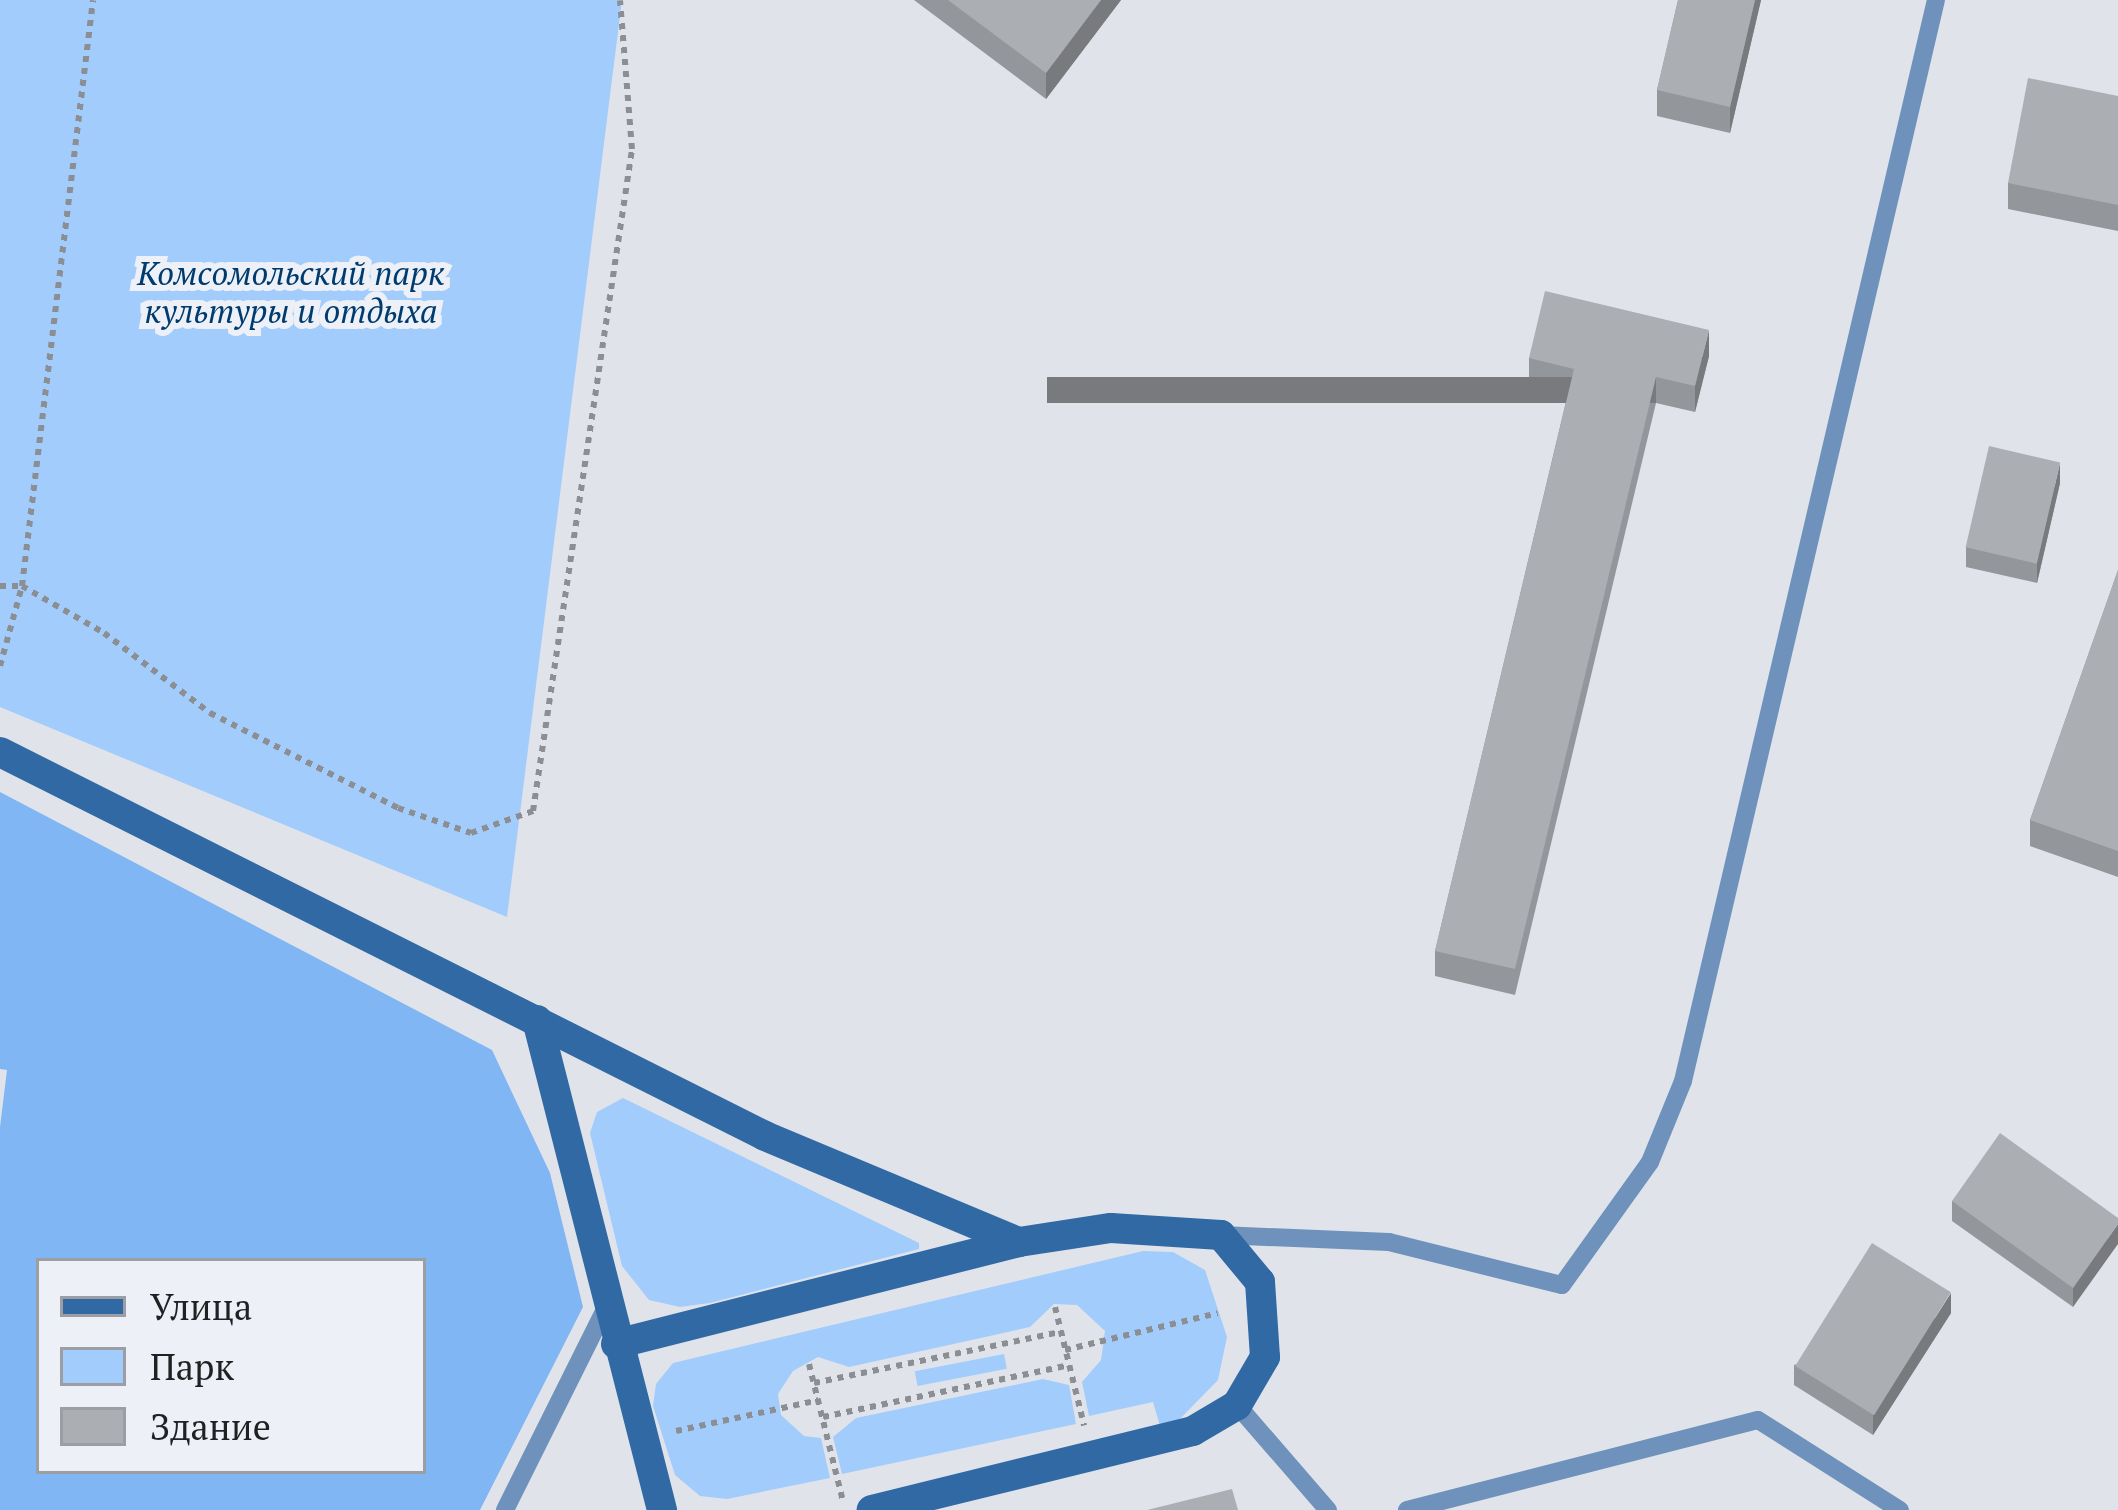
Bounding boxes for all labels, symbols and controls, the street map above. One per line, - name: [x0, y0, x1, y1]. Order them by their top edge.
- park label: Комсомольский парк культуры и отдыха: [137, 253, 445, 331]
- legend: [36, 1258, 426, 1474]
- text: Улица: [150, 1283, 252, 1330]
- text: Парк: [150, 1343, 234, 1390]
- text: Здание: [150, 1403, 271, 1450]

